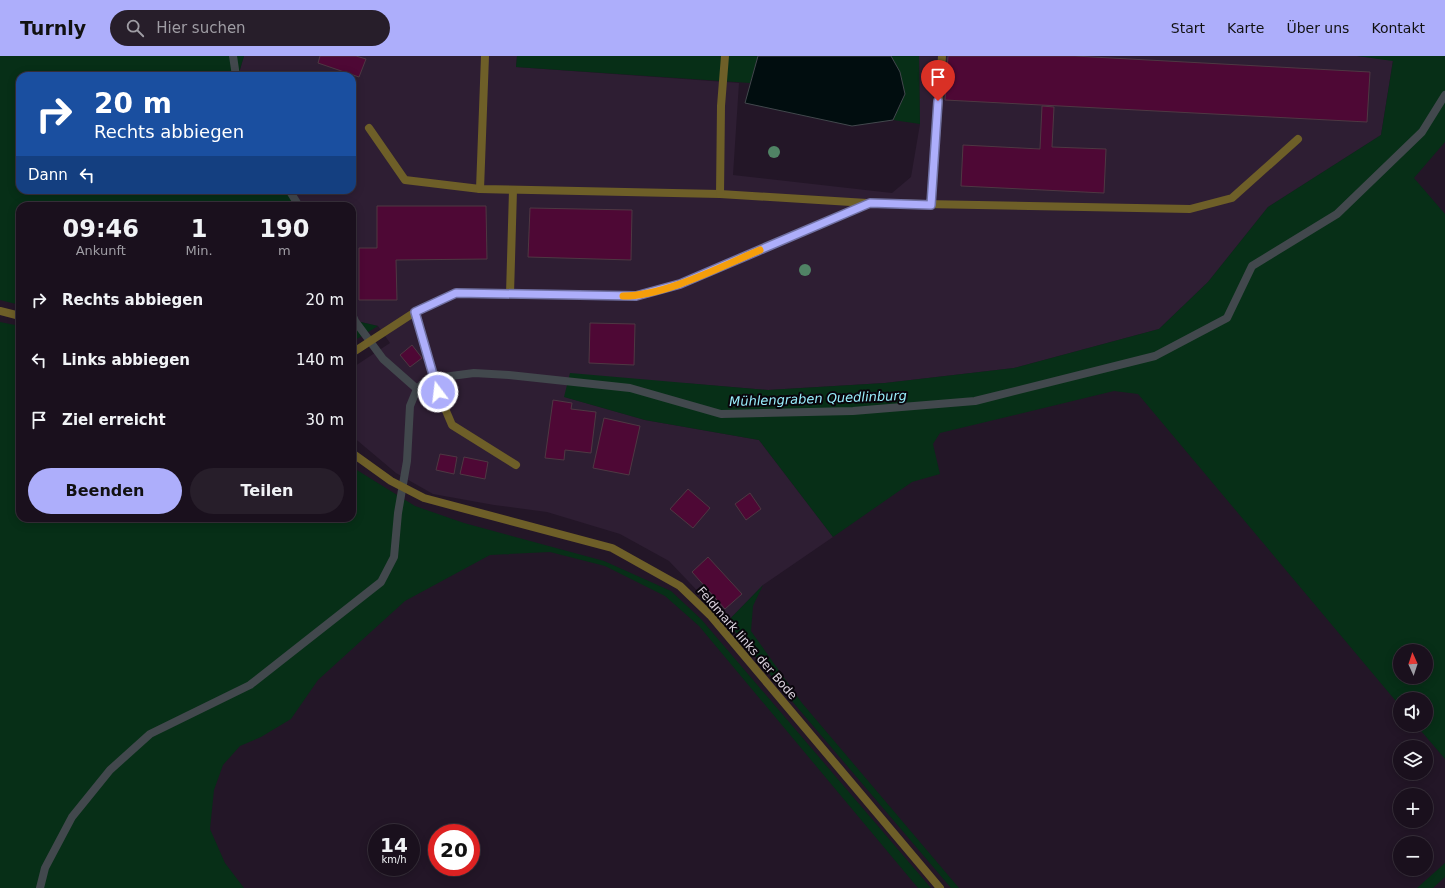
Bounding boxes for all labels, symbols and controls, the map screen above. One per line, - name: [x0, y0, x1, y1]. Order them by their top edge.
- search box: [110, 10, 390, 46]
- text: Turnly: [20, 17, 86, 39]
- icon: search: [124, 17, 146, 39]
- text: Hier suchen: [156, 19, 246, 37]
- text: Start: [1171, 20, 1205, 36]
- text: Karte: [1227, 20, 1264, 36]
- text: Über uns: [1286, 20, 1349, 36]
- text: Kontakt: [1371, 20, 1425, 36]
- pin: [921, 60, 955, 101]
- icon: arrive: [927, 66, 949, 88]
- text: 20 m: [94, 87, 172, 120]
- icon: right: [28, 88, 80, 140]
- text: Rechts abbiegen: [94, 121, 244, 142]
- icon: left: [76, 164, 98, 186]
- text: Dann: [28, 166, 68, 184]
- text: 09:46: [63, 215, 139, 243]
- text: 1: [191, 215, 207, 243]
- text: 190: [259, 215, 309, 243]
- text: Ankunft: [76, 243, 126, 258]
- text: Min.: [186, 243, 213, 258]
- text: m: [278, 243, 291, 258]
- icon: right: [28, 289, 50, 311]
- text: Rechts abbiegen: [62, 291, 203, 309]
- text: 20 m: [306, 291, 344, 309]
- icon: left: [28, 349, 50, 371]
- text: Links abbiegen: [62, 351, 190, 369]
- text: 140 m: [296, 351, 344, 369]
- position arrow: [417, 371, 459, 413]
- water label: Mühlengraben Quedlinburg: [729, 388, 907, 409]
- icon: arrive: [28, 409, 50, 431]
- text: Ziel erreicht: [62, 411, 166, 429]
- text: 30 m: [306, 411, 344, 429]
- button: Beenden: [28, 468, 182, 514]
- button: Teilen: [190, 468, 344, 514]
- street label: Feldmark links der Bode: [694, 584, 800, 702]
- north arrow: [1393, 644, 1433, 684]
- map controls: [1393, 644, 1433, 876]
- button: sound: [1393, 692, 1433, 732]
- button: layers: [1393, 740, 1433, 780]
- button: +: [1393, 788, 1433, 828]
- speed limit sign: 20: [428, 824, 480, 876]
- text: 14: [380, 833, 408, 857]
- button: −: [1393, 836, 1433, 876]
- text: km/h: [381, 854, 407, 865]

